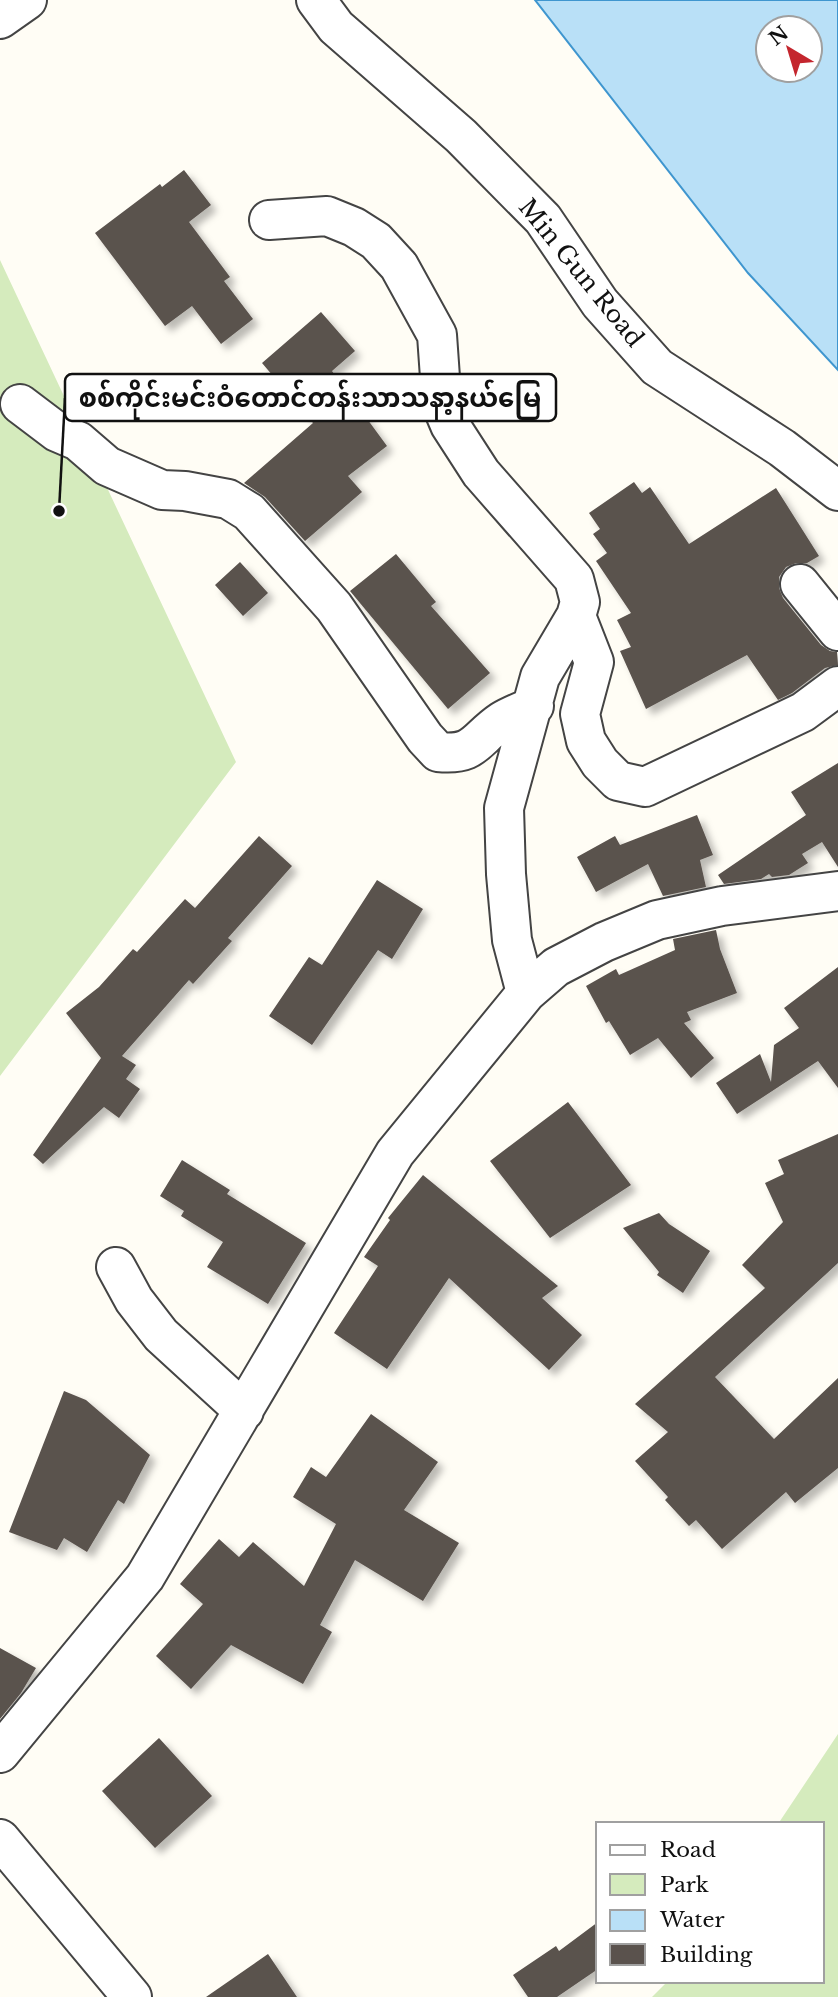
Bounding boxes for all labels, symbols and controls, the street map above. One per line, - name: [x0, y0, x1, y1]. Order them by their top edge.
- north arrow: [754, 14, 824, 84]
- text: N: [765, 21, 793, 51]
- street label: Min Gun Road: [513, 193, 650, 353]
- callout: စစ်ကိုင်းမင်းဝံတောင်တန်းသာသနာ့နယ်မြေ: [65, 374, 556, 421]
- text: စစ်ကိုင်းမင်းဝံတောင်တန်းသာသနာ့နယ်မြေ: [79, 379, 541, 420]
- legend: [596, 1822, 824, 1983]
- text: Road: [660, 1837, 716, 1863]
- text: Park: [660, 1872, 709, 1898]
- text: Water: [659, 1907, 724, 1933]
- text: Building: [660, 1942, 753, 1968]

